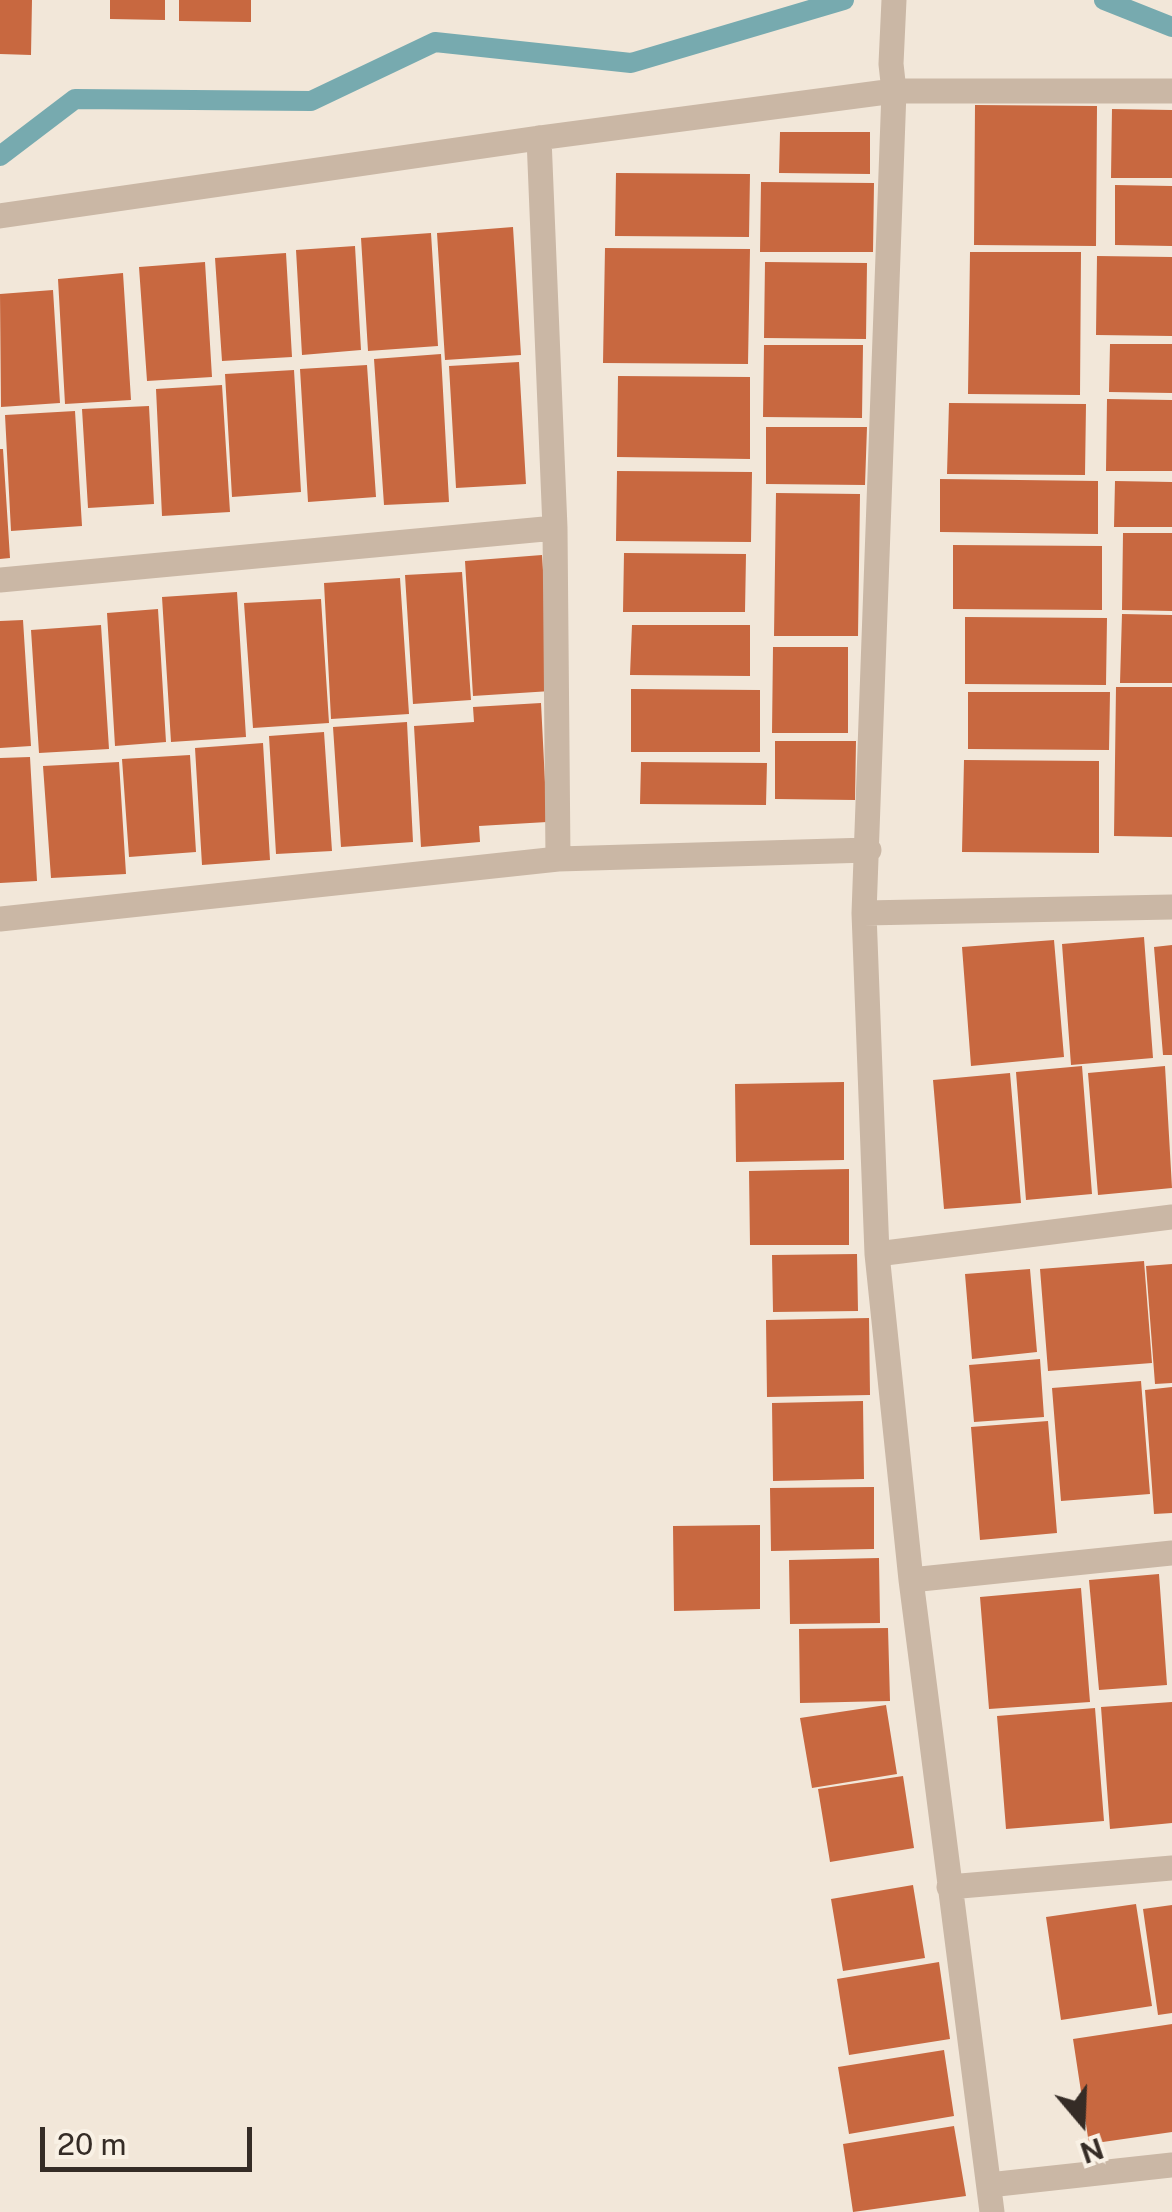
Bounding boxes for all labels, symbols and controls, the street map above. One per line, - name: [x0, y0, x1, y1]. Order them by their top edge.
- north arrow: [1032, 2072, 1132, 2172]
- scale bar: [45, 2107, 258, 2169]
- text: 20 m: [57, 2126, 126, 2162]
- text: N: [1076, 2132, 1108, 2170]

